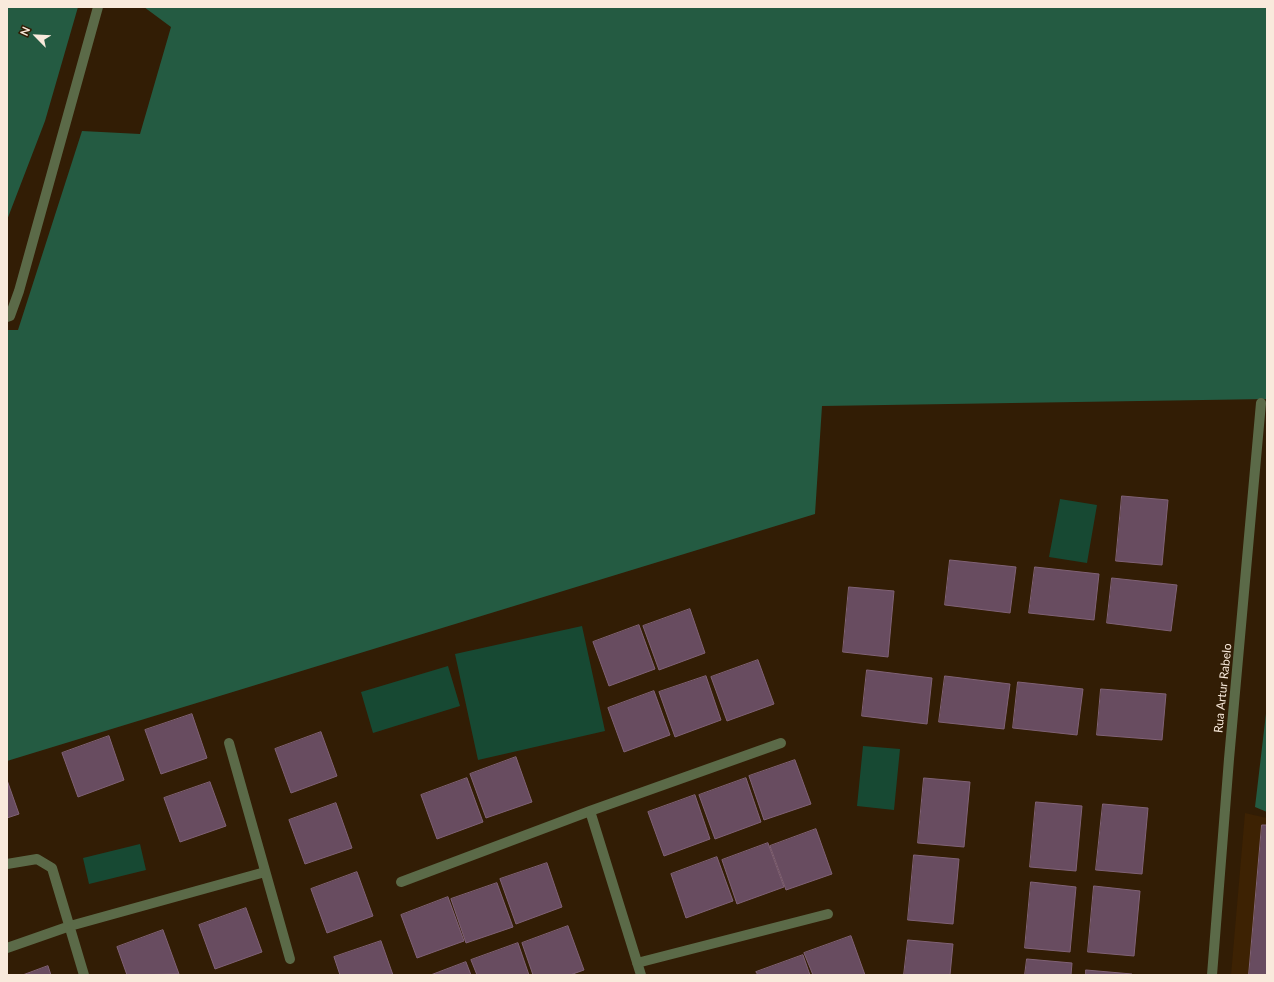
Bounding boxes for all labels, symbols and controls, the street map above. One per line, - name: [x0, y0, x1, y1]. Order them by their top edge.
- north arrow: [16, 16, 56, 56]
- text: N: [17, 24, 32, 37]
- street label: Rua Artur Rabelo: [1211, 643, 1235, 733]

